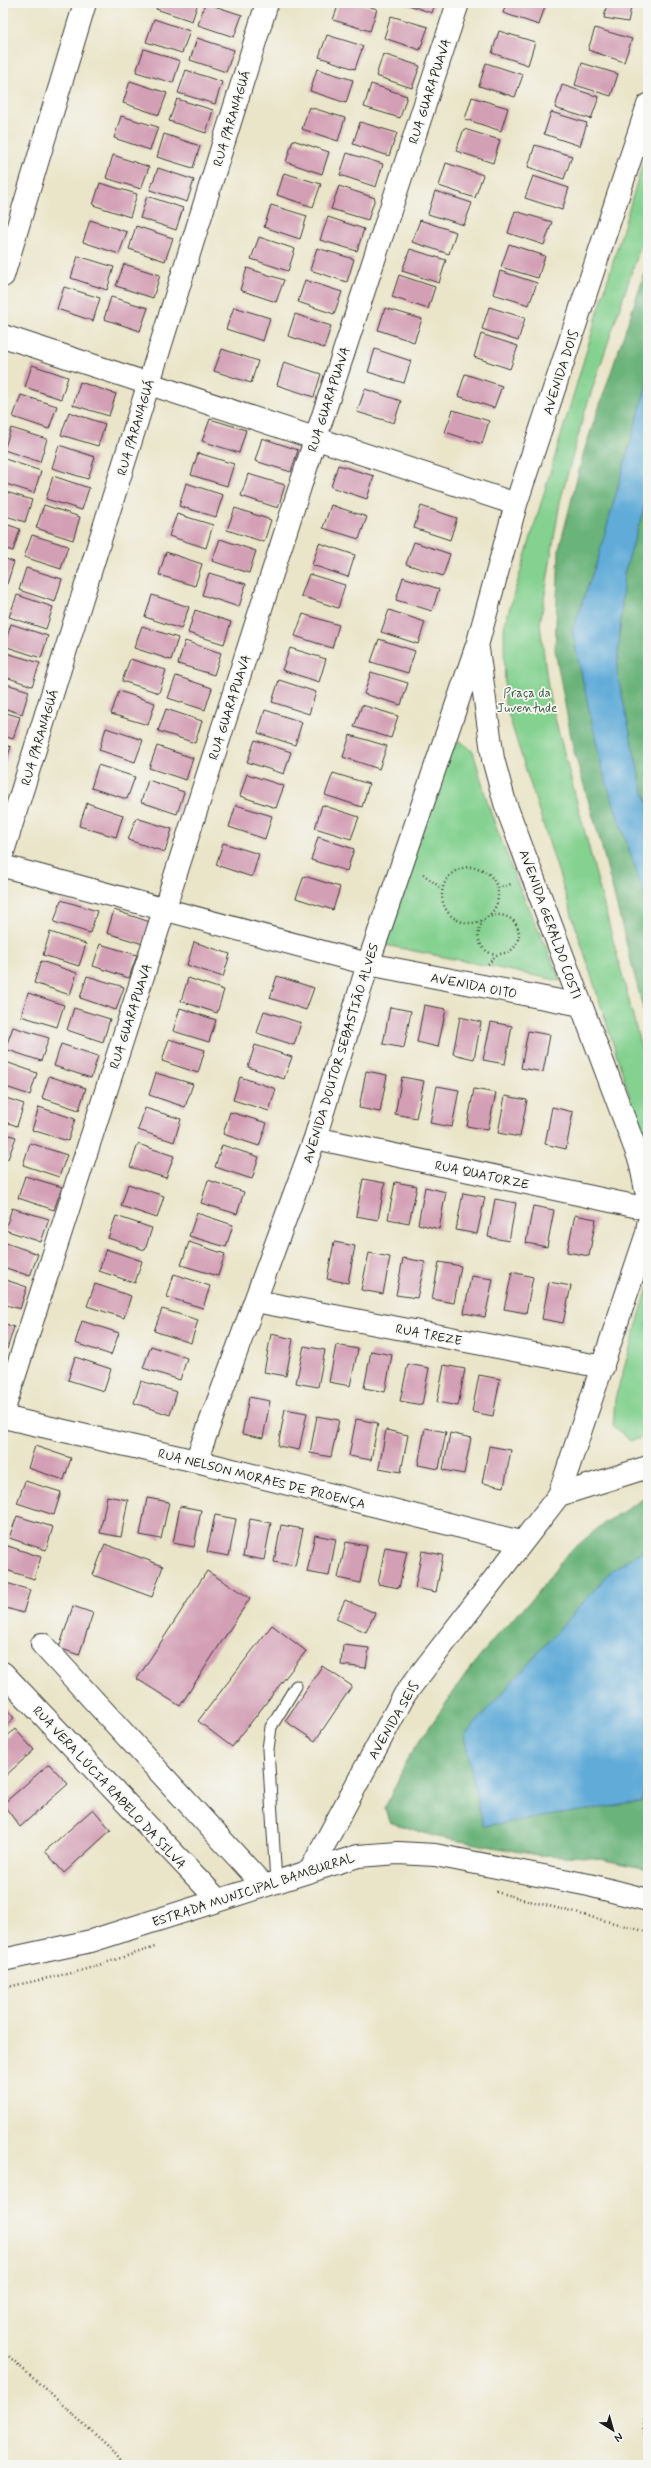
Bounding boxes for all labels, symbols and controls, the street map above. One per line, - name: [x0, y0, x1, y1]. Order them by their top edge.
- street label: RUA GUARAPUAVA: [405, 37, 455, 146]
- street label: RUA PARANAGUÁ: [209, 68, 255, 169]
- street label: AVENIDA DOIS: [540, 328, 583, 417]
- street label: RUA GUARAPUAVA: [304, 345, 354, 454]
- street label: RUA PARANAGUÁ: [113, 377, 159, 478]
- street label: RUA GUARAPUAVA: [205, 653, 255, 762]
- park label: Praça da Juventude: [497, 685, 557, 717]
- street label: RUA PARANAGUÁ: [17, 687, 63, 788]
- street label: AVENIDA GERALDO COSTI: [515, 848, 585, 1001]
- street label: AVENIDA DOUTOR SEBASTIÃO ALVES: [300, 941, 383, 1165]
- street label: RUA GUARAPUAVA: [106, 962, 156, 1071]
- street label: AVENIDA OITO: [429, 970, 518, 1003]
- street label: RUA QUATORZE: [433, 1157, 531, 1194]
- street label: RUA TREZE: [394, 1321, 464, 1350]
- street label: RUA NELSON MORAES DE PROENÇA: [156, 1445, 367, 1514]
- street label: AVENIDA SEIS: [365, 1678, 424, 1763]
- street label: RUA VERA LÚCIA RABELO DA SILVA: [29, 1703, 189, 1873]
- street label: ESTRADA MUNICIPAL BAMBURRAL: [150, 1850, 357, 1931]
- north arrow: [593, 2410, 633, 2450]
- text: N: [611, 2429, 626, 2445]

